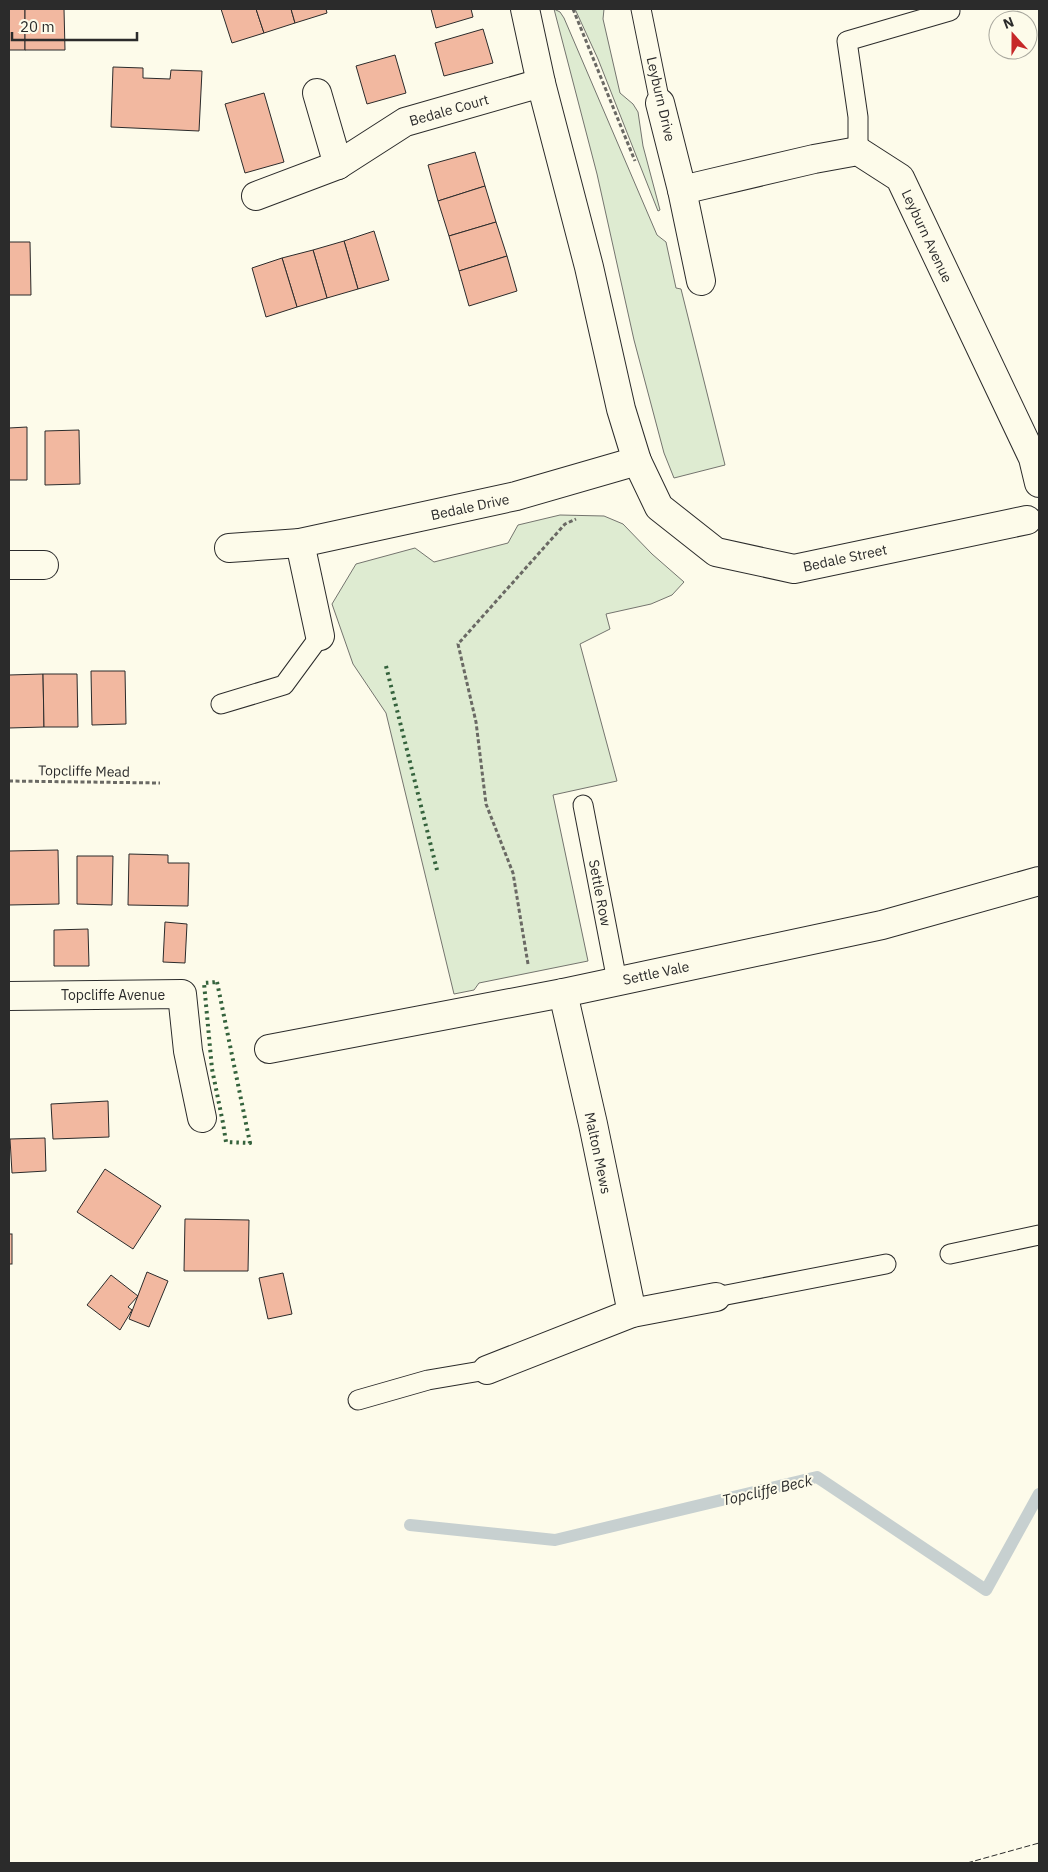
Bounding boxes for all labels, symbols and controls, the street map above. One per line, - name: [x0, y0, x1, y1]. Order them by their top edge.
- scale bar: [12, 10, 138, 42]
- north arrow: [988, 10, 1038, 60]
- text: N: [1000, 13, 1016, 33]
- text: 20 m: [20, 17, 55, 36]
- street label: Leyburn Drive: [643, 55, 680, 143]
- street label: Bedale Court: [407, 90, 491, 130]
- street label: Leyburn Avenue: [898, 187, 957, 286]
- street label: Bedale Drive: [429, 490, 511, 524]
- street label: Bedale Street: [801, 540, 889, 576]
- street label: Topcliffe Mead: [38, 761, 130, 781]
- street label: Settle Row: [585, 858, 615, 928]
- street label: Settle Vale: [621, 957, 691, 989]
- street label: Topcliffe Avenue: [61, 986, 165, 1004]
- street label: Malton Mews: [581, 1111, 615, 1196]
- water label: Topcliffe Beck: [720, 1470, 814, 1510]

